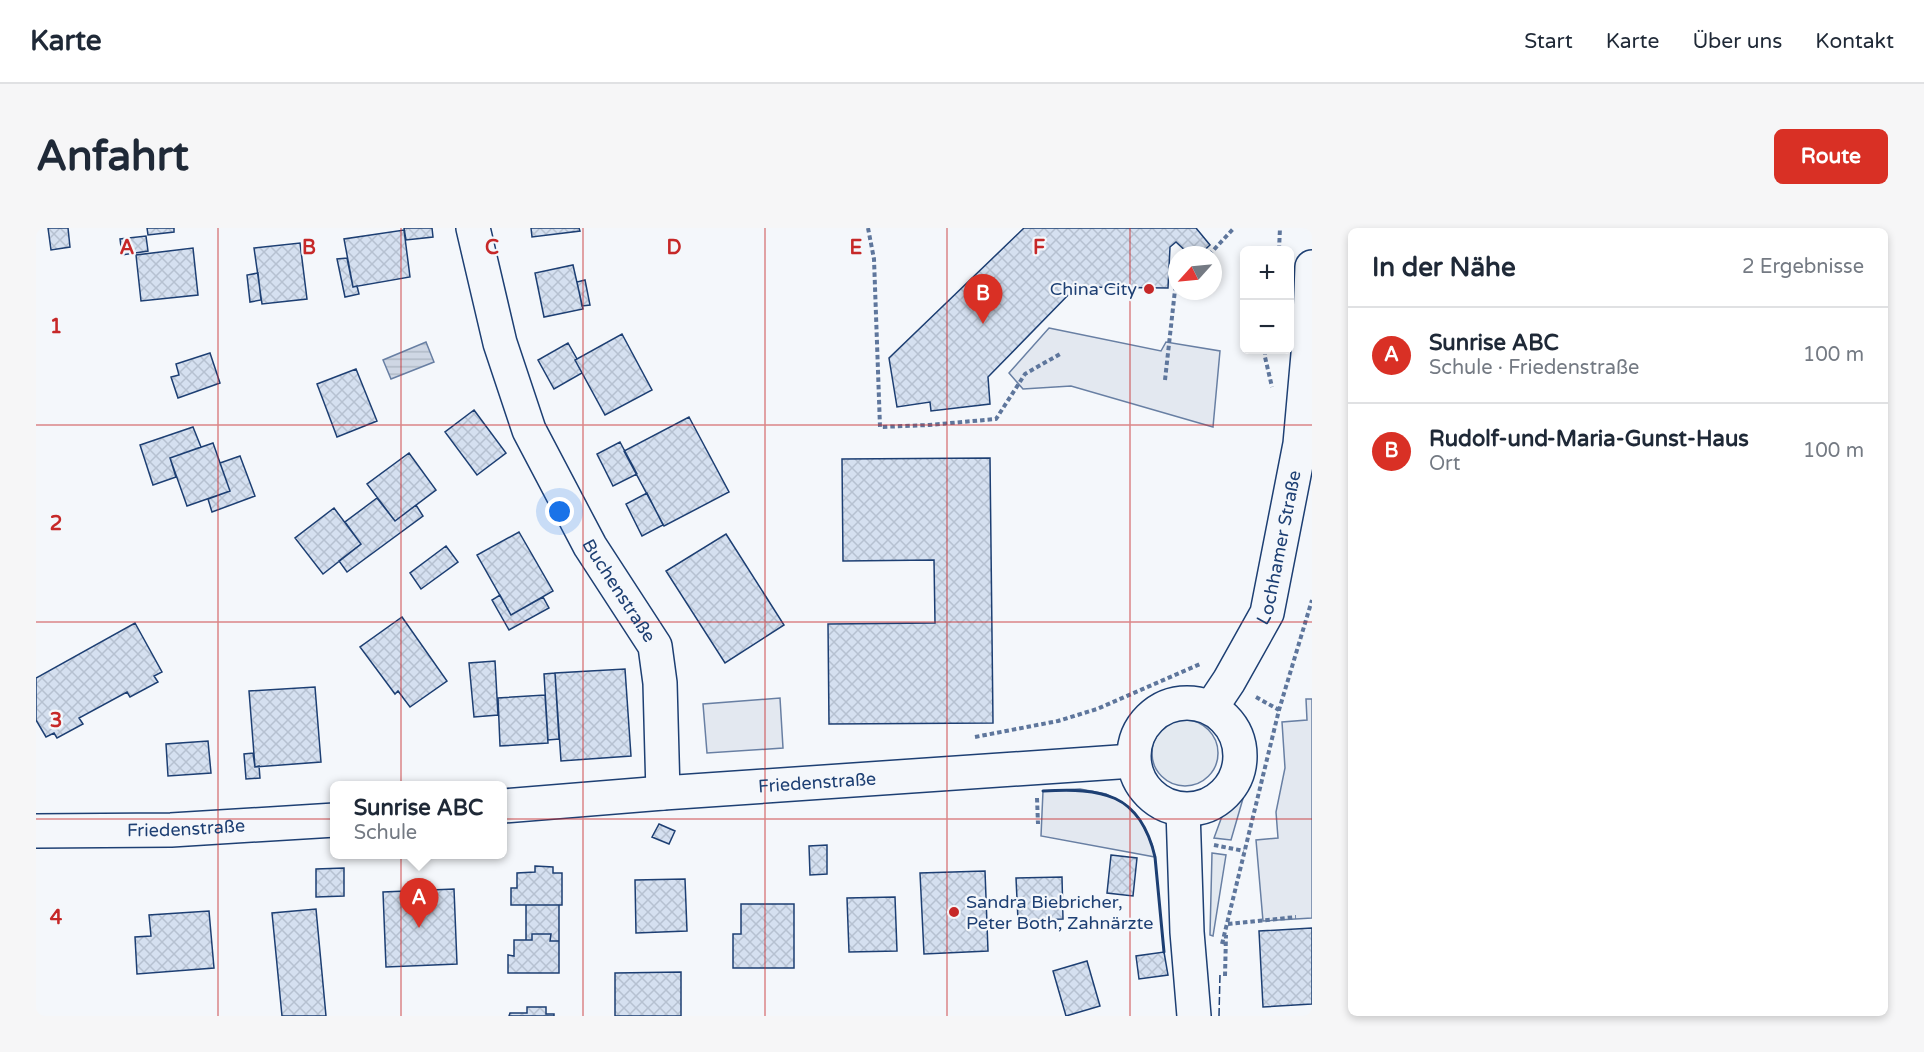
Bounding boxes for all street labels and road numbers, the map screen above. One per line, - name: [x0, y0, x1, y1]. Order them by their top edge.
- street label: Lochhamer Straße: [1252, 468, 1306, 629]
- street label: Buchenstraße: [577, 535, 661, 646]
- street label: Friedenstraße: [757, 768, 877, 797]
- street label: Friedenstraße: [127, 815, 246, 841]

